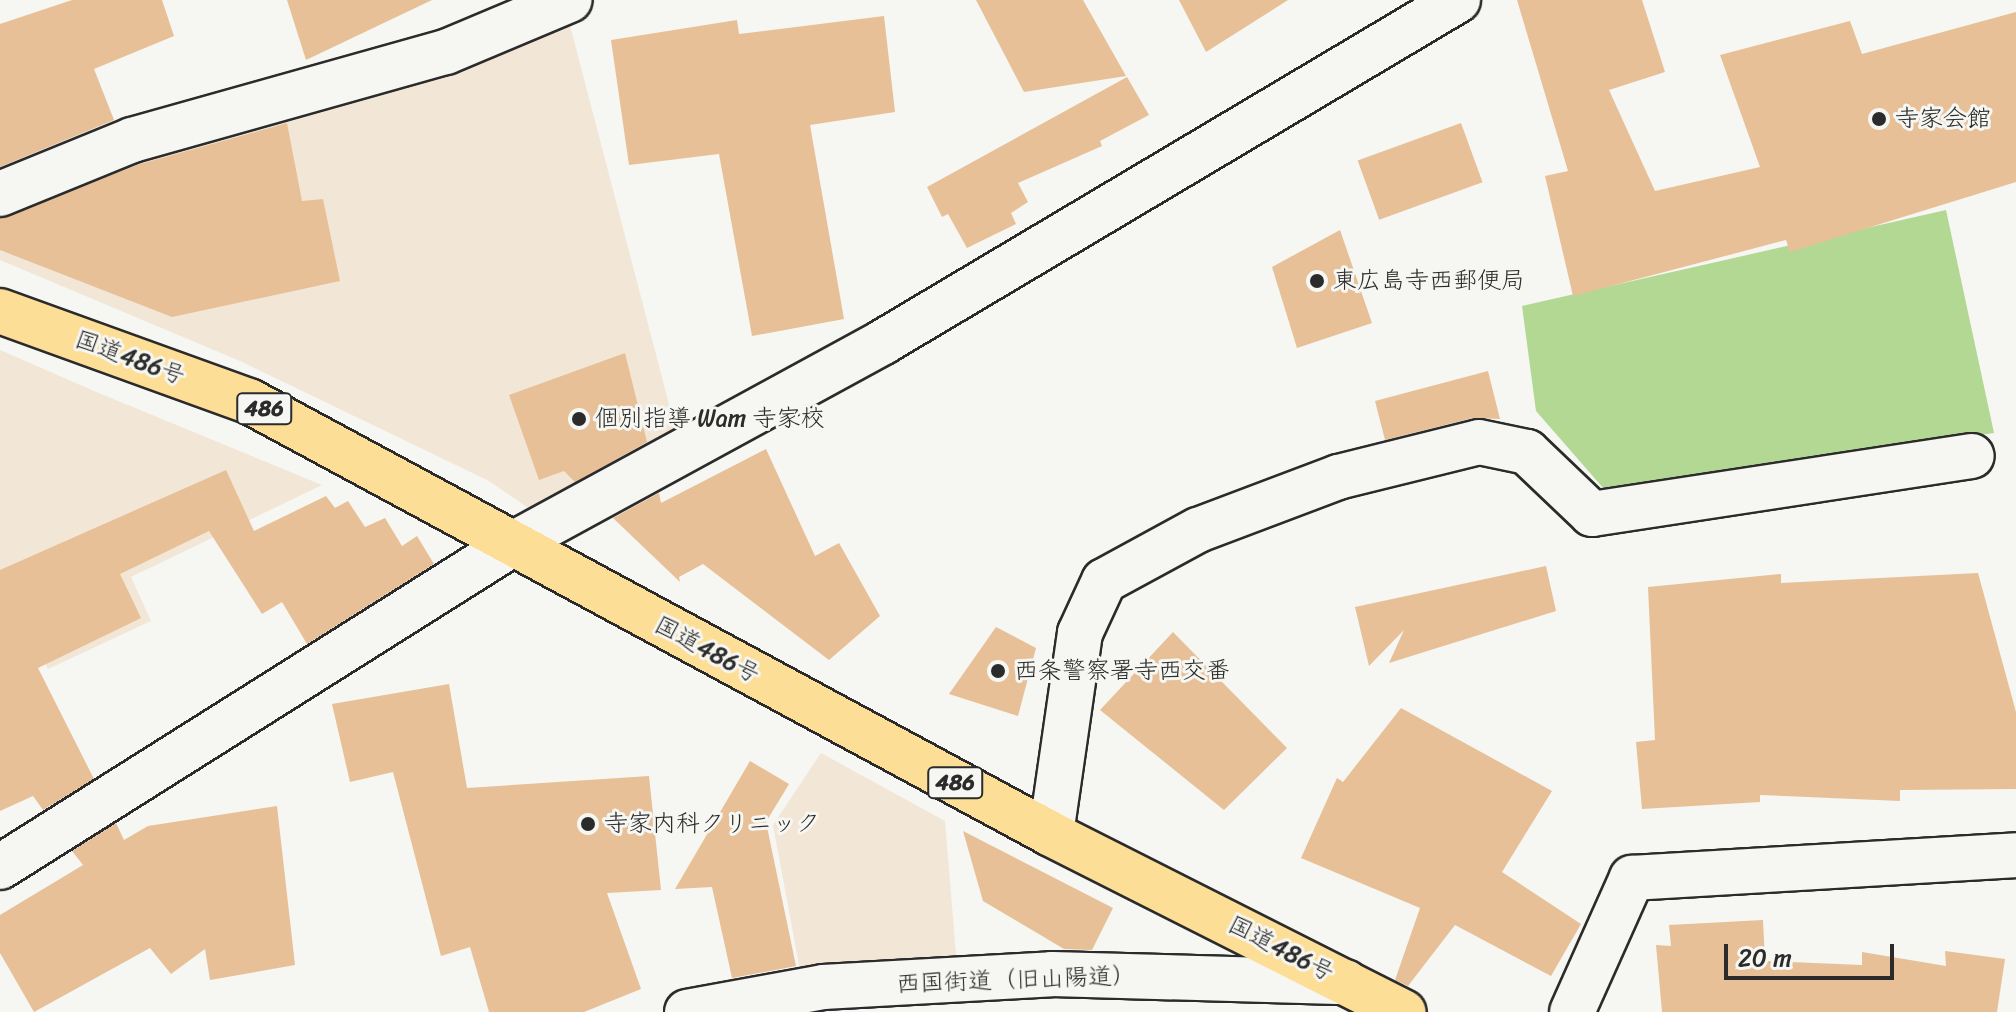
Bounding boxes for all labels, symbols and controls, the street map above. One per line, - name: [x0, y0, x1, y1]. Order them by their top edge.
- place label: 寺家会館: [1895, 105, 1991, 133]
- marker: 寺家会館: [1870, 110, 1888, 128]
- place label: 東広島寺西郵便局: [1333, 267, 1525, 295]
- marker: 東広島寺西郵便局: [1308, 272, 1326, 290]
- street label: 国道486号: [71, 325, 189, 391]
- road number: 486: [236, 391, 292, 427]
- place label: 個別指導 Wam 寺家校: [595, 405, 824, 433]
- marker: 個別指導 Wam 寺家校: [570, 410, 588, 428]
- street label: 国道486号: [649, 610, 765, 690]
- place label: 西条警察署寺西交番: [1014, 657, 1230, 685]
- marker: 西条警察署寺西交番: [989, 662, 1007, 680]
- road number: 486: [927, 765, 983, 801]
- place label: 寺家内科クリニック: [604, 810, 820, 838]
- marker: 寺家内科クリニック: [579, 815, 597, 833]
- street label: 国道486号: [1223, 910, 1339, 988]
- scale bar: [1728, 928, 1898, 978]
- text: 20 m: [1738, 937, 1792, 979]
- street label: 西国街道（旧山陽道）: [896, 961, 1136, 999]

